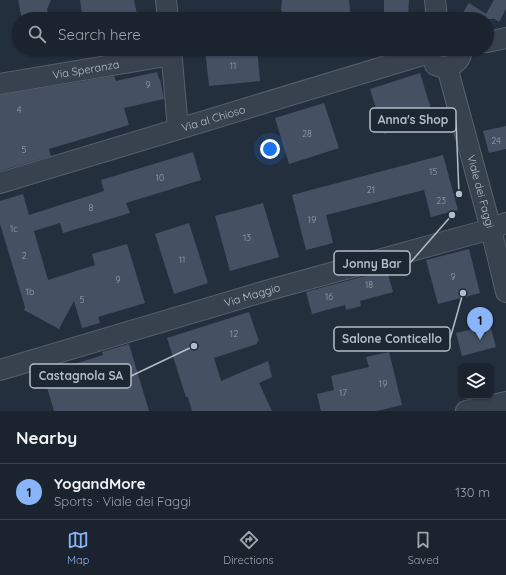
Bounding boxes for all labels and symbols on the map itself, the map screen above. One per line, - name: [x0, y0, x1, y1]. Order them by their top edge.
- street label: Via Speranza: [51, 57, 120, 82]
- house number: 11: [230, 60, 236, 71]
- house number: 9: [145, 79, 151, 90]
- street label: Via al Chioso: [180, 102, 247, 135]
- house number: 4: [17, 104, 22, 115]
- callout: Anna's Shop: [370, 108, 456, 132]
- text: Anna's Shop: [378, 112, 449, 127]
- house number: 28: [302, 128, 312, 139]
- house number: 24: [491, 135, 501, 146]
- your location: [260, 139, 280, 159]
- house number: 5: [22, 144, 27, 155]
- street label: Viale dei Faggi: [464, 153, 497, 230]
- house number: 15: [429, 166, 437, 177]
- house number: 10: [156, 172, 164, 183]
- house number: 21: [367, 184, 375, 195]
- house number: 23: [436, 195, 446, 206]
- house number: 8: [89, 202, 94, 213]
- house number: 19: [308, 214, 316, 225]
- house number: 1c: [10, 223, 18, 234]
- house number: 13: [243, 232, 251, 243]
- house number: 2: [22, 250, 27, 261]
- callout: Jonny Bar: [334, 251, 410, 275]
- house number: 11: [179, 254, 185, 265]
- text: Jonny Bar: [342, 256, 402, 271]
- house number: 9: [450, 271, 456, 282]
- house number: 9: [115, 274, 121, 285]
- house number: 18: [365, 279, 373, 290]
- street label: Via Maggio: [222, 280, 282, 310]
- house number: 1b: [26, 286, 35, 297]
- house number: 16: [325, 291, 333, 302]
- house number: 5: [80, 294, 85, 305]
- pin: 1: [467, 307, 493, 340]
- callout: Salone Conticello: [334, 327, 450, 351]
- house number: 12: [230, 328, 238, 339]
- text: Salone Conticello: [342, 331, 442, 346]
- callout: Castagnola SA: [30, 364, 131, 388]
- text: Castagnola SA: [39, 368, 124, 383]
- house number: 19: [379, 378, 387, 389]
- house number: 17: [339, 387, 347, 398]

